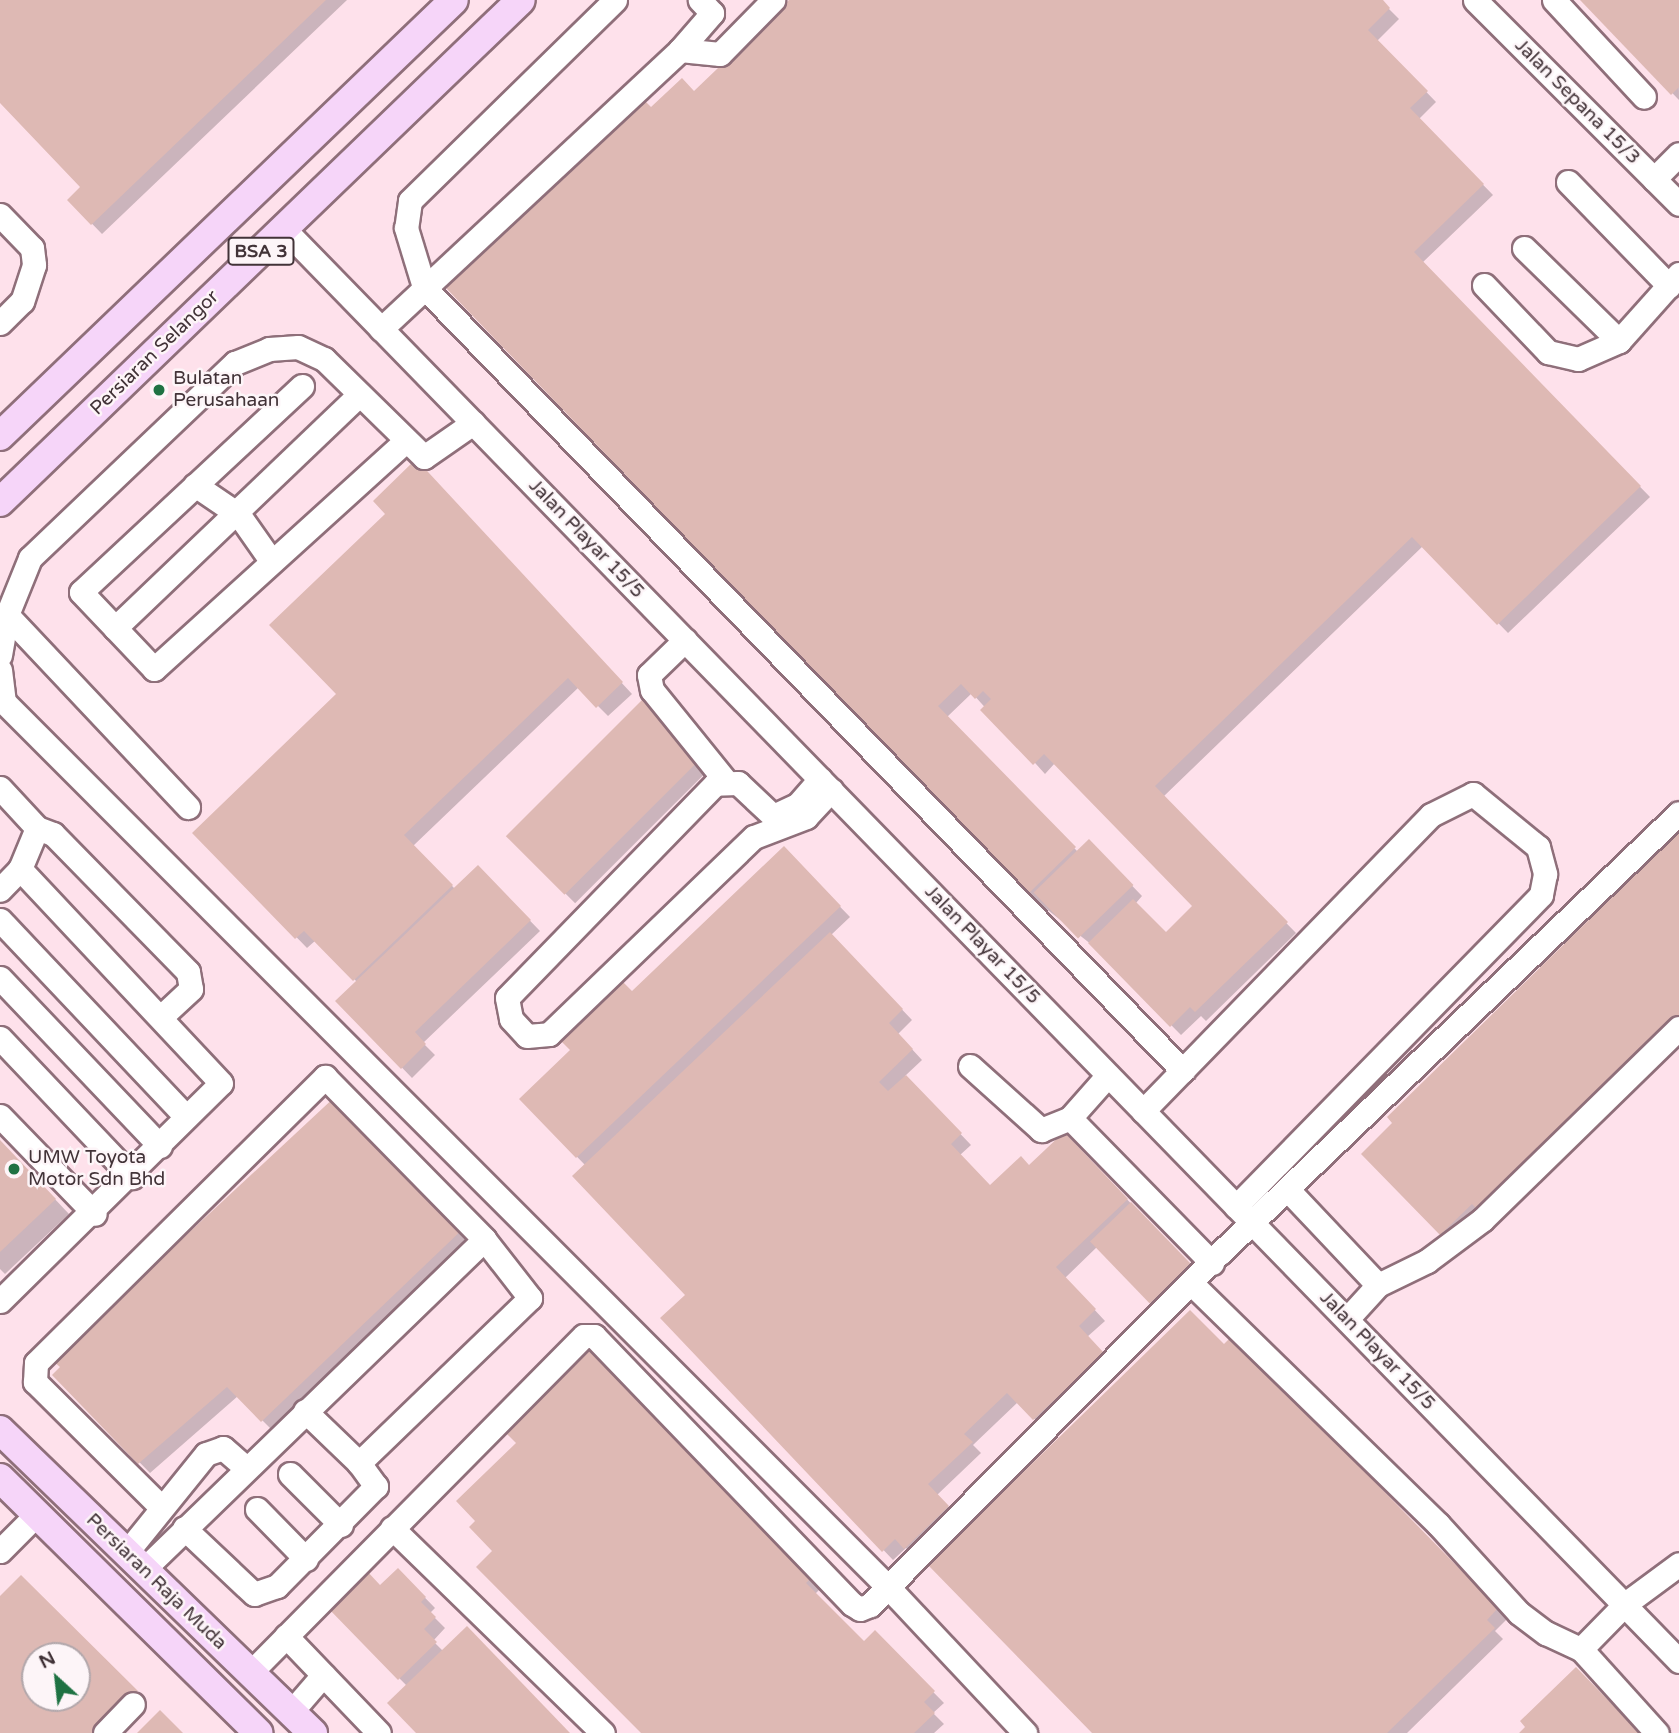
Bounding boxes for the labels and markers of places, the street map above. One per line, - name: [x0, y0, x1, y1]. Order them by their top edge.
- place label: Bulatan Perusahaan: [173, 368, 279, 412]
- marker: Bulatan Perusahaan: [151, 382, 167, 398]
- place label: UMW Toyota Motor Sdn Bhd: [28, 1147, 165, 1191]
- marker: UMW Toyota Motor Sdn Bhd: [6, 1161, 22, 1177]

